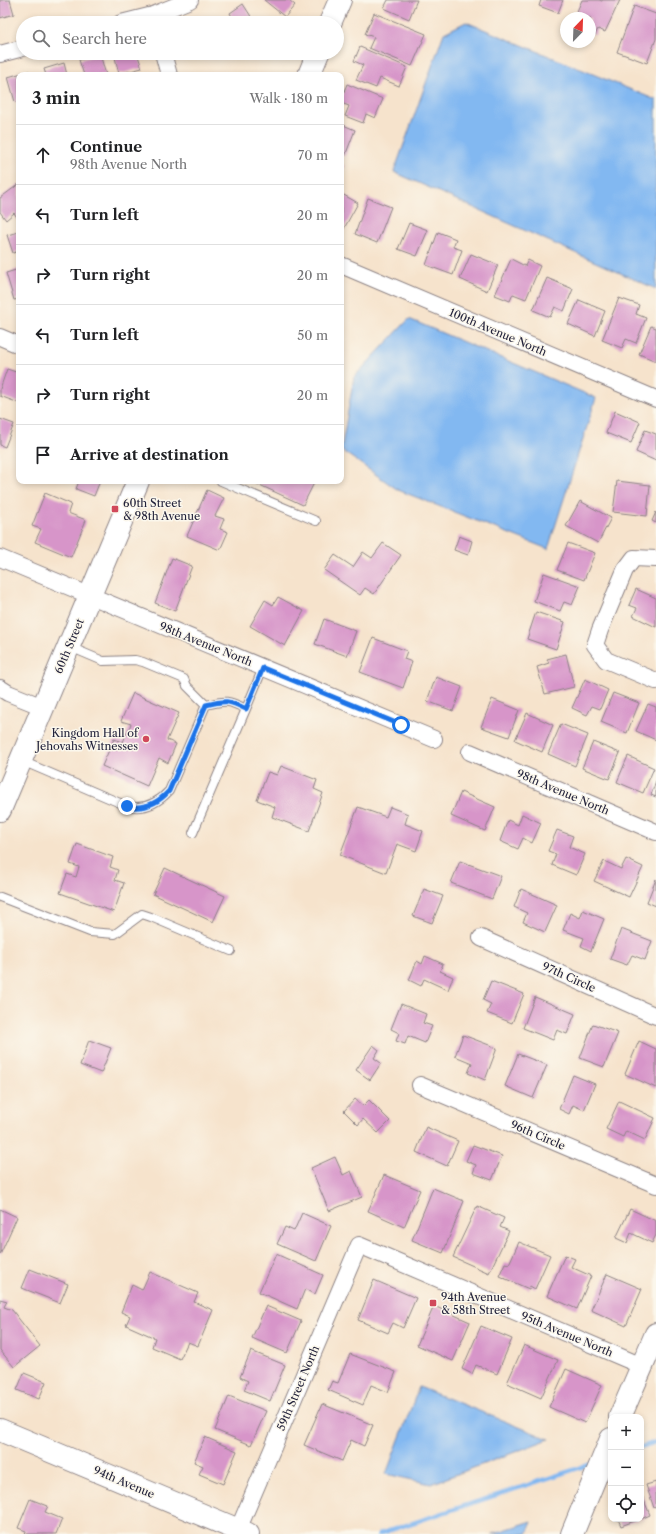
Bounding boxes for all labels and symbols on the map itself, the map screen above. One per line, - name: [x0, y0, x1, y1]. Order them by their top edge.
- north arrow: [560, 12, 596, 48]
- street label: 100th Avenue North: [447, 305, 549, 359]
- place label: 60th Street & 98th Avenue: [123, 496, 200, 523]
- marker: 60th Street & 98th Avenue: [110, 504, 120, 514]
- street label: 60th Street: [51, 616, 87, 676]
- street label: 98th Avenue North: [157, 619, 255, 669]
- route start: [392, 716, 410, 734]
- place label: Kingdom Hall of Jehovahs Witnesses: [34, 726, 140, 753]
- marker: Kingdom Hall of Jehovahs Witnesses: [141, 734, 151, 744]
- street label: 98th Avenue North: [515, 766, 611, 818]
- route end: [118, 797, 136, 815]
- street label: 97th Circle: [540, 959, 598, 995]
- street label: 96th Circle: [509, 1117, 567, 1153]
- place label: 94th Avenue & 58th Street: [441, 1290, 510, 1317]
- marker: 94th Avenue & 58th Street: [428, 1298, 438, 1308]
- street label: 95th Avenue North: [519, 1308, 615, 1360]
- street label: 59th Street North: [274, 1343, 322, 1433]
- street label: 94th Avenue: [91, 1463, 157, 1501]

